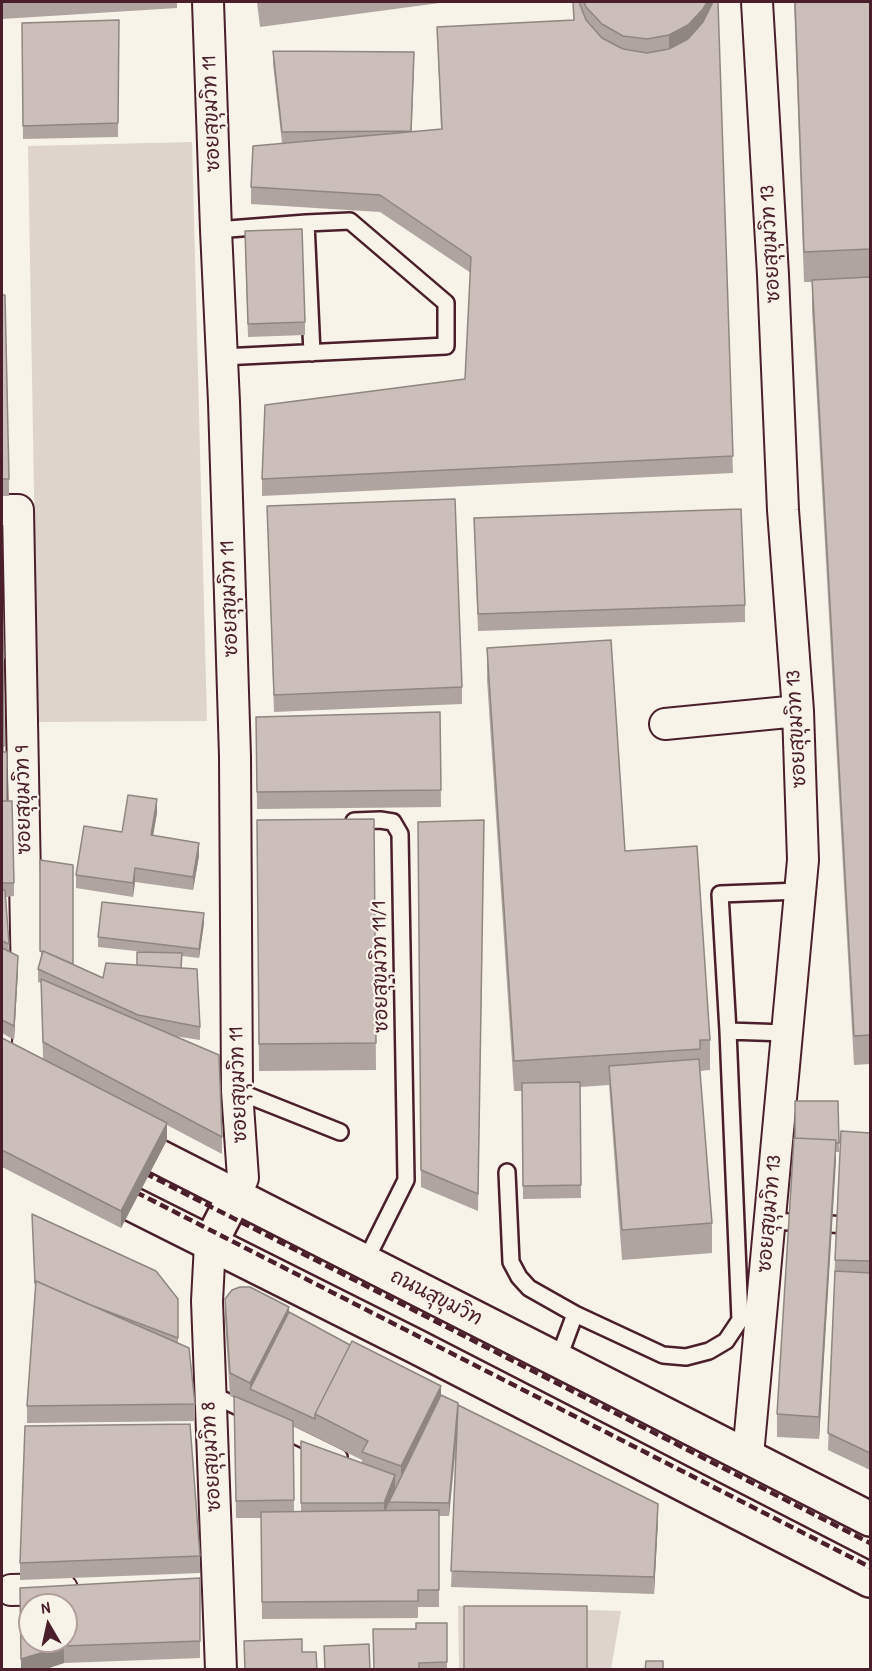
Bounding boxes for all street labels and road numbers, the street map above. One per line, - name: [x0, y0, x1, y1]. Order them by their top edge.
- street label: ซอยสุขุมวิท 11: [198, 55, 226, 173]
- street label: ซอยสุขุมวิท 13: [756, 184, 786, 304]
- street label: ซอยสุขุมวิท 11: [216, 540, 244, 658]
- street label: ซอยสุขุมวิท 13: [782, 669, 812, 789]
- street label: ซอยสุขุมวิท 9: [11, 745, 37, 855]
- street label: ซอยสุขุมวิท 11/1: [368, 901, 394, 1033]
- street label: ซอยสุขุมวิท 11: [225, 1026, 253, 1144]
- street label: ซอยสุขุมวิท 13: [753, 1154, 787, 1274]
- street label: ถนนสุขุมวิท: [386, 1265, 486, 1331]
- street label: ซอยสุขุมวิท 8: [197, 1401, 227, 1513]

